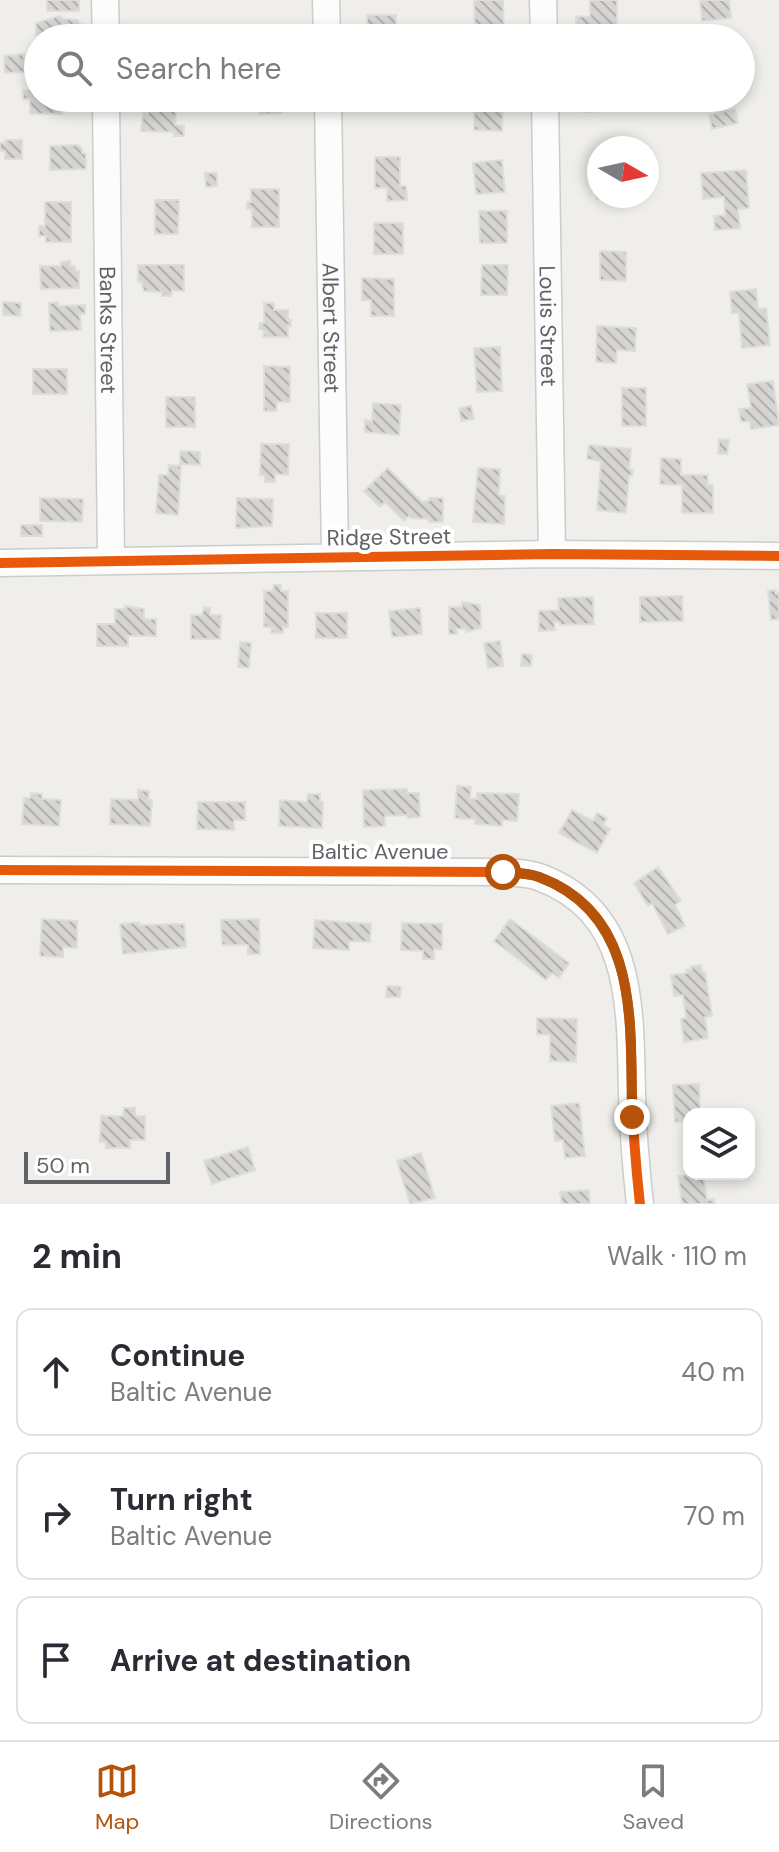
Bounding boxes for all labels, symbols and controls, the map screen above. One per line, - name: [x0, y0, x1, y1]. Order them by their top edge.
- search box: [24, 24, 755, 112]
- icon: search: [52, 46, 96, 90]
- text: Search here: [116, 49, 282, 88]
- north arrow: [587, 136, 659, 208]
- street label: Albert Street: [316, 262, 347, 394]
- street label: Louis Street: [533, 265, 564, 387]
- street label: Banks Street: [93, 266, 124, 394]
- street label: Ridge Street: [326, 521, 452, 553]
- street label: Baltic Avenue: [311, 837, 449, 866]
- route start: [485, 854, 521, 890]
- route end: [614, 1099, 650, 1135]
- map controls: [683, 1108, 755, 1180]
- button: layers: [683, 1108, 755, 1180]
- scale bar: [24, 1148, 170, 1184]
- text: 50 m: [36, 1151, 90, 1180]
- text: 2 min: [32, 1234, 122, 1279]
- text: Walk · 110 m: [607, 1239, 747, 1273]
- text: Continue: [110, 1336, 245, 1375]
- icon: ahead: [34, 1350, 78, 1394]
- text: 40 m: [681, 1355, 745, 1389]
- text: Baltic Avenue: [110, 1375, 272, 1409]
- text: Turn right: [110, 1480, 253, 1519]
- icon: right: [34, 1494, 78, 1538]
- text: 70 m: [684, 1499, 745, 1533]
- text: Baltic Avenue: [110, 1519, 272, 1553]
- icon: arrive: [34, 1638, 78, 1682]
- text: Arrive at destination: [110, 1641, 411, 1680]
- tab: Map: [95, 1759, 139, 1836]
- tab: Directions: [329, 1759, 433, 1836]
- tab: Saved: [622, 1759, 684, 1836]

